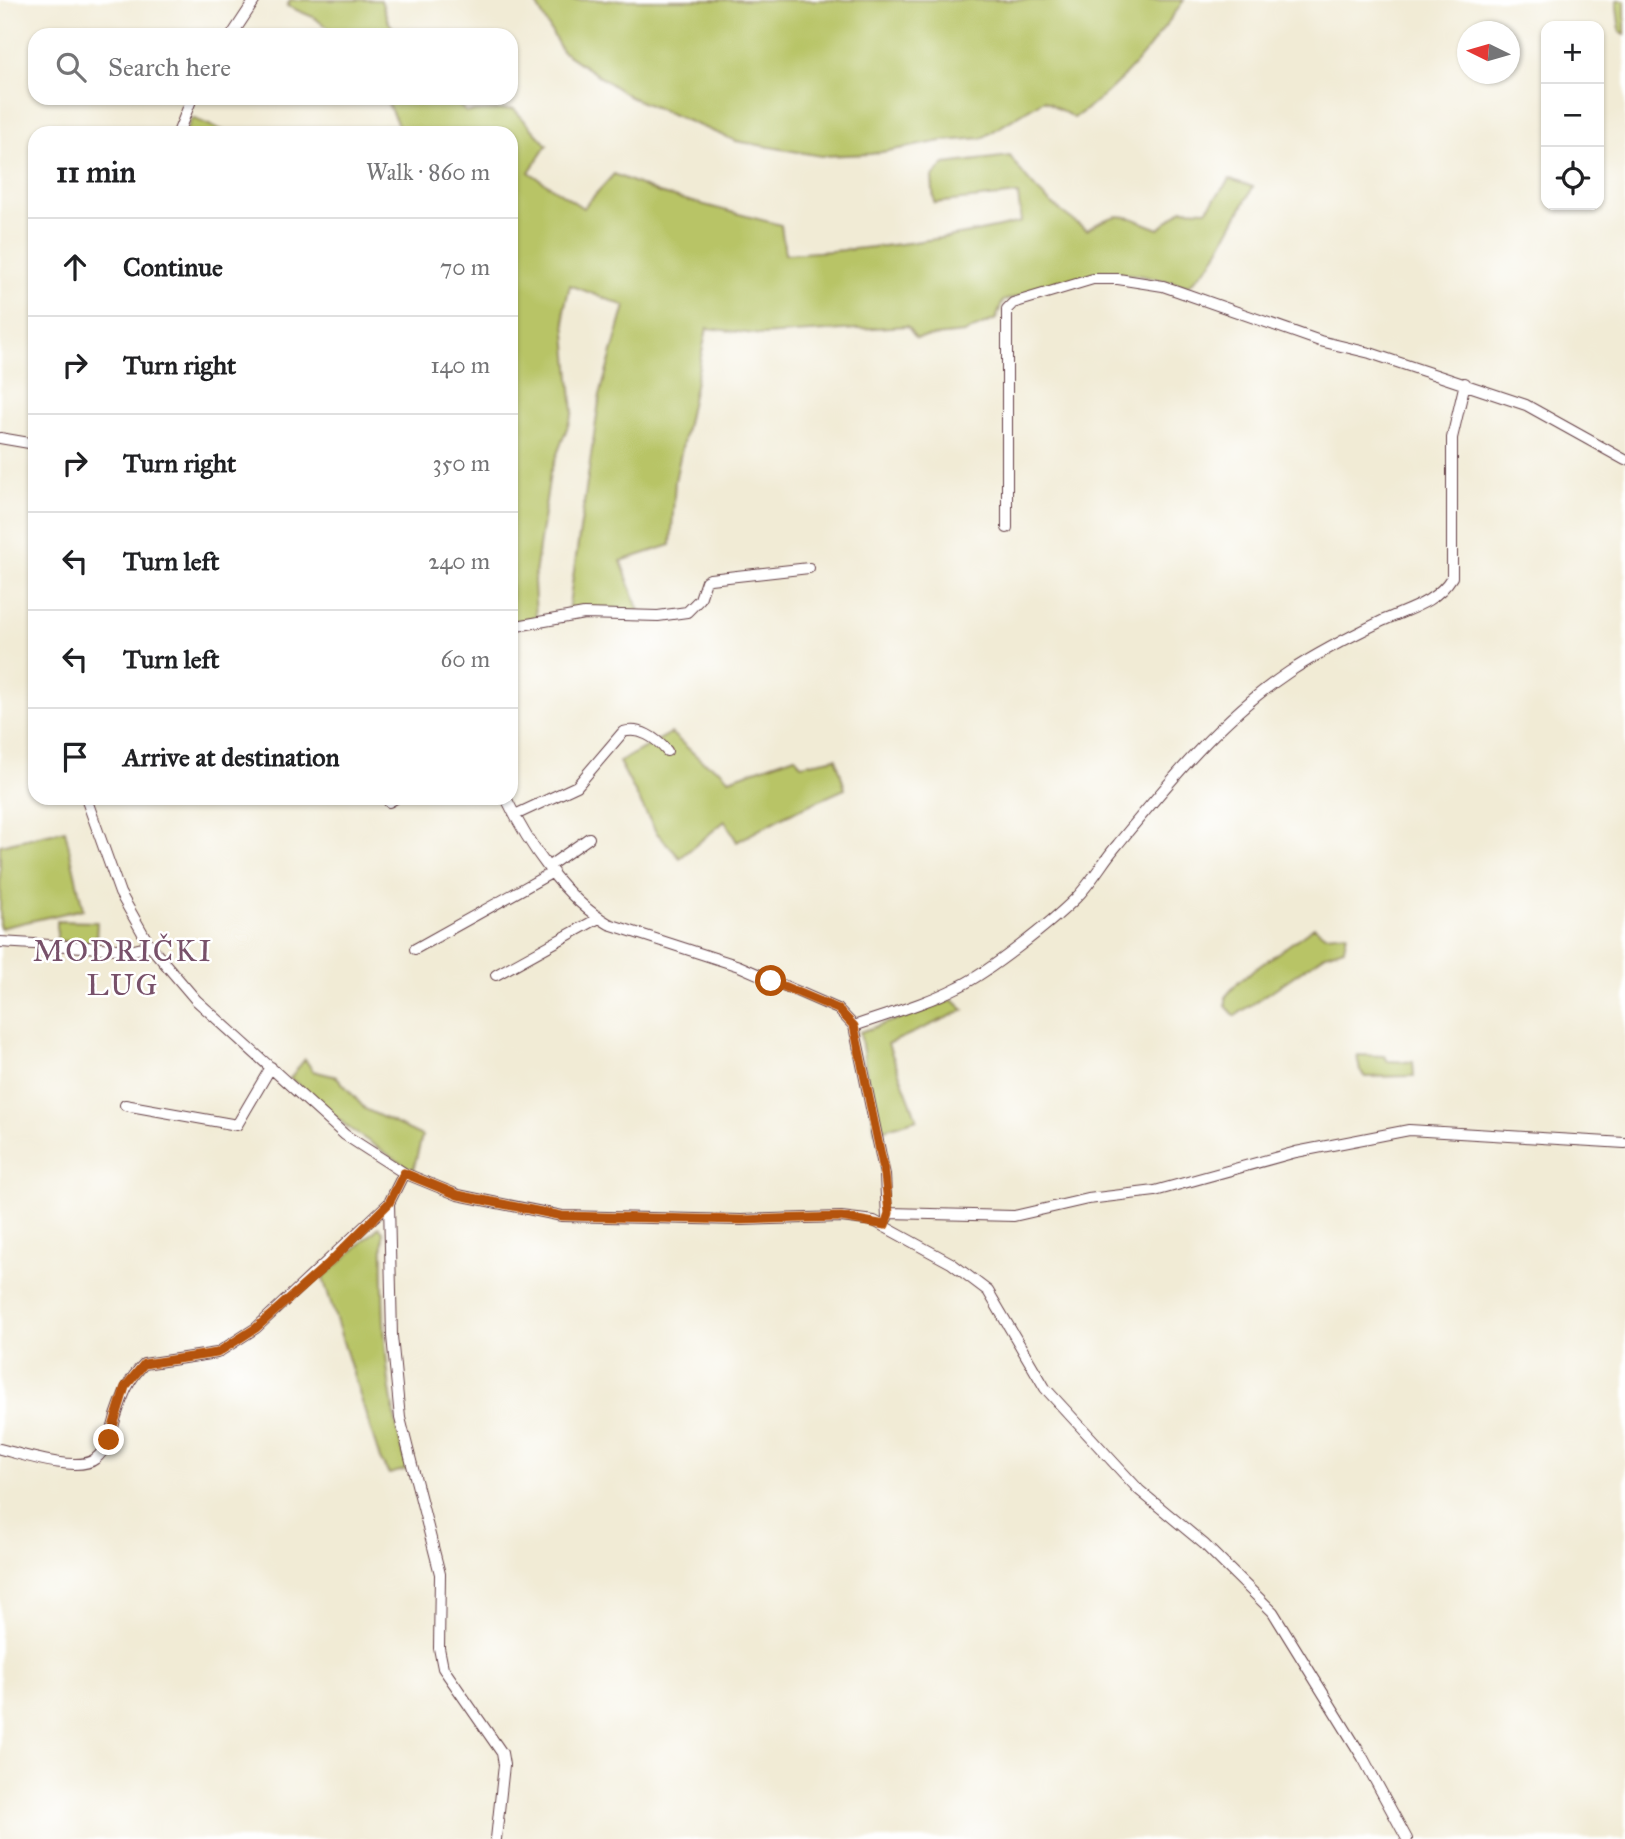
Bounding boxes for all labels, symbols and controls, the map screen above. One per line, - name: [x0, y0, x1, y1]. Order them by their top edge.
- north arrow: [1457, 21, 1520, 84]
- map controls: [1541, 21, 1604, 210]
- button: +: [1541, 21, 1604, 84]
- search box: [28, 28, 518, 105]
- icon: search: [52, 48, 90, 86]
- text: Search here: [108, 51, 231, 83]
- button: −: [1541, 84, 1604, 147]
- button: locate: [1541, 147, 1604, 210]
- text: 11 min: [56, 154, 136, 190]
- text: Walk · 860 m: [366, 158, 490, 186]
- icon: ahead: [56, 248, 94, 286]
- text: Continue: [123, 251, 223, 283]
- text: 70 m: [440, 253, 490, 281]
- icon: right: [56, 346, 94, 384]
- text: Turn right: [123, 349, 236, 381]
- text: 140 m: [430, 351, 490, 379]
- icon: right: [56, 444, 94, 482]
- text: Turn right: [123, 447, 236, 479]
- text: 350 m: [432, 449, 490, 477]
- icon: left: [56, 542, 94, 580]
- text: Turn left: [123, 545, 219, 577]
- text: 240 m: [428, 547, 490, 575]
- icon: left: [56, 640, 94, 678]
- text: Turn left: [123, 643, 219, 675]
- text: 60 m: [441, 645, 490, 673]
- icon: arrive: [56, 738, 94, 776]
- text: Arrive at destination: [123, 741, 340, 773]
- district label: MODRIČKI LUG: [33, 933, 213, 1003]
- route start: [755, 965, 786, 996]
- route end: [93, 1424, 124, 1455]

